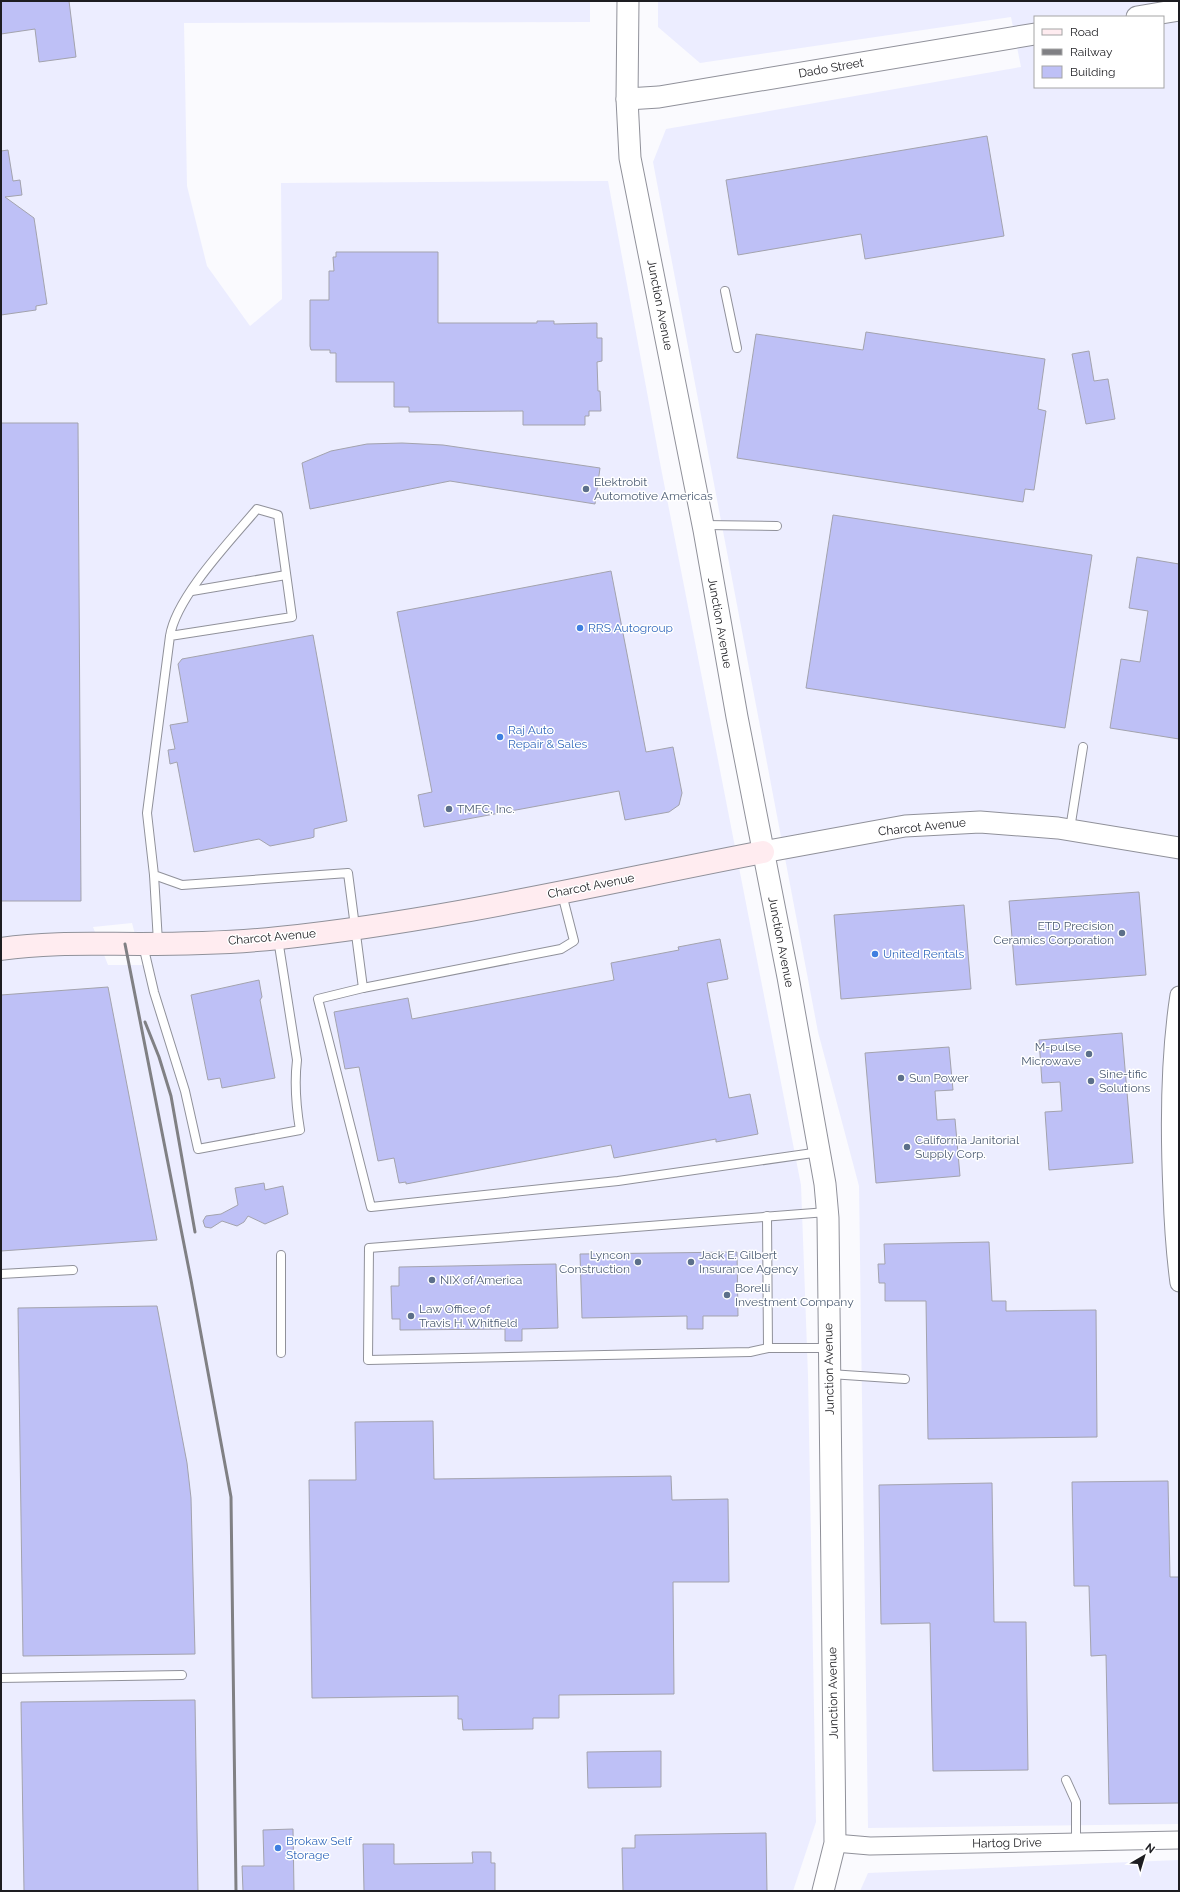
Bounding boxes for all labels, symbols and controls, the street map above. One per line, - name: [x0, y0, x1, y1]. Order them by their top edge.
- legend: [1034, 16, 1164, 88]
- text: Road: [1070, 25, 1099, 39]
- text: Railway: [1070, 45, 1113, 59]
- street label: Dado Street: [797, 55, 865, 81]
- text: Building: [1070, 65, 1116, 79]
- street label: Junction Avenue: [644, 259, 676, 351]
- place label: Elektrobit Automotive Americas: [594, 475, 713, 503]
- marker: Elektrobit Automotive Americas: [581, 484, 591, 494]
- street label: Junction Avenue: [705, 576, 735, 670]
- place label: RRS Autogroup: [588, 621, 673, 635]
- marker: RRS Autogroup: [575, 623, 585, 633]
- place label: Raj Auto Repair & Sales: [508, 723, 587, 751]
- marker: Raj Auto Repair & Sales: [495, 732, 505, 742]
- place label: TMFC, Inc.: [457, 802, 515, 816]
- marker: TMFC, Inc.: [444, 804, 454, 814]
- street label: Charcot Avenue: [877, 815, 967, 839]
- street label: Charcot Avenue: [546, 871, 636, 901]
- street label: Junction Avenue: [765, 896, 797, 988]
- place label: ETD Precision Ceramics Corporation: [993, 919, 1114, 947]
- street label: Charcot Avenue: [227, 926, 317, 948]
- marker: ETD Precision Ceramics Corporation: [1117, 928, 1127, 938]
- place label: United Rentals: [883, 947, 965, 961]
- marker: United Rentals: [870, 949, 880, 959]
- place label: M-pulse Microwave: [1021, 1040, 1081, 1068]
- marker: M-pulse Microwave: [1084, 1049, 1094, 1059]
- place label: Sine-tific Solutions: [1099, 1067, 1151, 1095]
- place label: Sun Power: [909, 1071, 969, 1085]
- marker: Sun Power: [896, 1073, 906, 1083]
- marker: Sine-tific Solutions: [1086, 1076, 1096, 1086]
- place label: California Janitorial Supply Corp.: [915, 1133, 1020, 1161]
- marker: California Janitorial Supply Corp.: [902, 1142, 912, 1152]
- place label: Lyncon Construction: [559, 1248, 630, 1276]
- place label: Jack E. Gilbert Insurance Agency: [699, 1248, 799, 1276]
- marker: Lyncon Construction: [633, 1257, 643, 1267]
- marker: Jack E. Gilbert Insurance Agency: [686, 1257, 696, 1267]
- place label: NIX of America: [440, 1273, 522, 1287]
- marker: NIX of America: [427, 1275, 437, 1285]
- place label: Borelli Investment Company: [735, 1281, 854, 1309]
- marker: Borelli Investment Company: [722, 1290, 732, 1300]
- place label: Law Office of Travis H. Whitfield: [419, 1302, 517, 1330]
- marker: Law Office of Travis H. Whitfield: [406, 1311, 416, 1321]
- street label: Junction Avenue: [821, 1323, 837, 1415]
- street label: Junction Avenue: [825, 1647, 841, 1739]
- place label: Brokaw Self Storage: [286, 1834, 353, 1862]
- street label: Hartog Drive: [972, 1835, 1042, 1851]
- north arrow: [1124, 1836, 1164, 1876]
- text: N: [1143, 1841, 1157, 1856]
- marker: Brokaw Self Storage: [273, 1843, 283, 1853]

